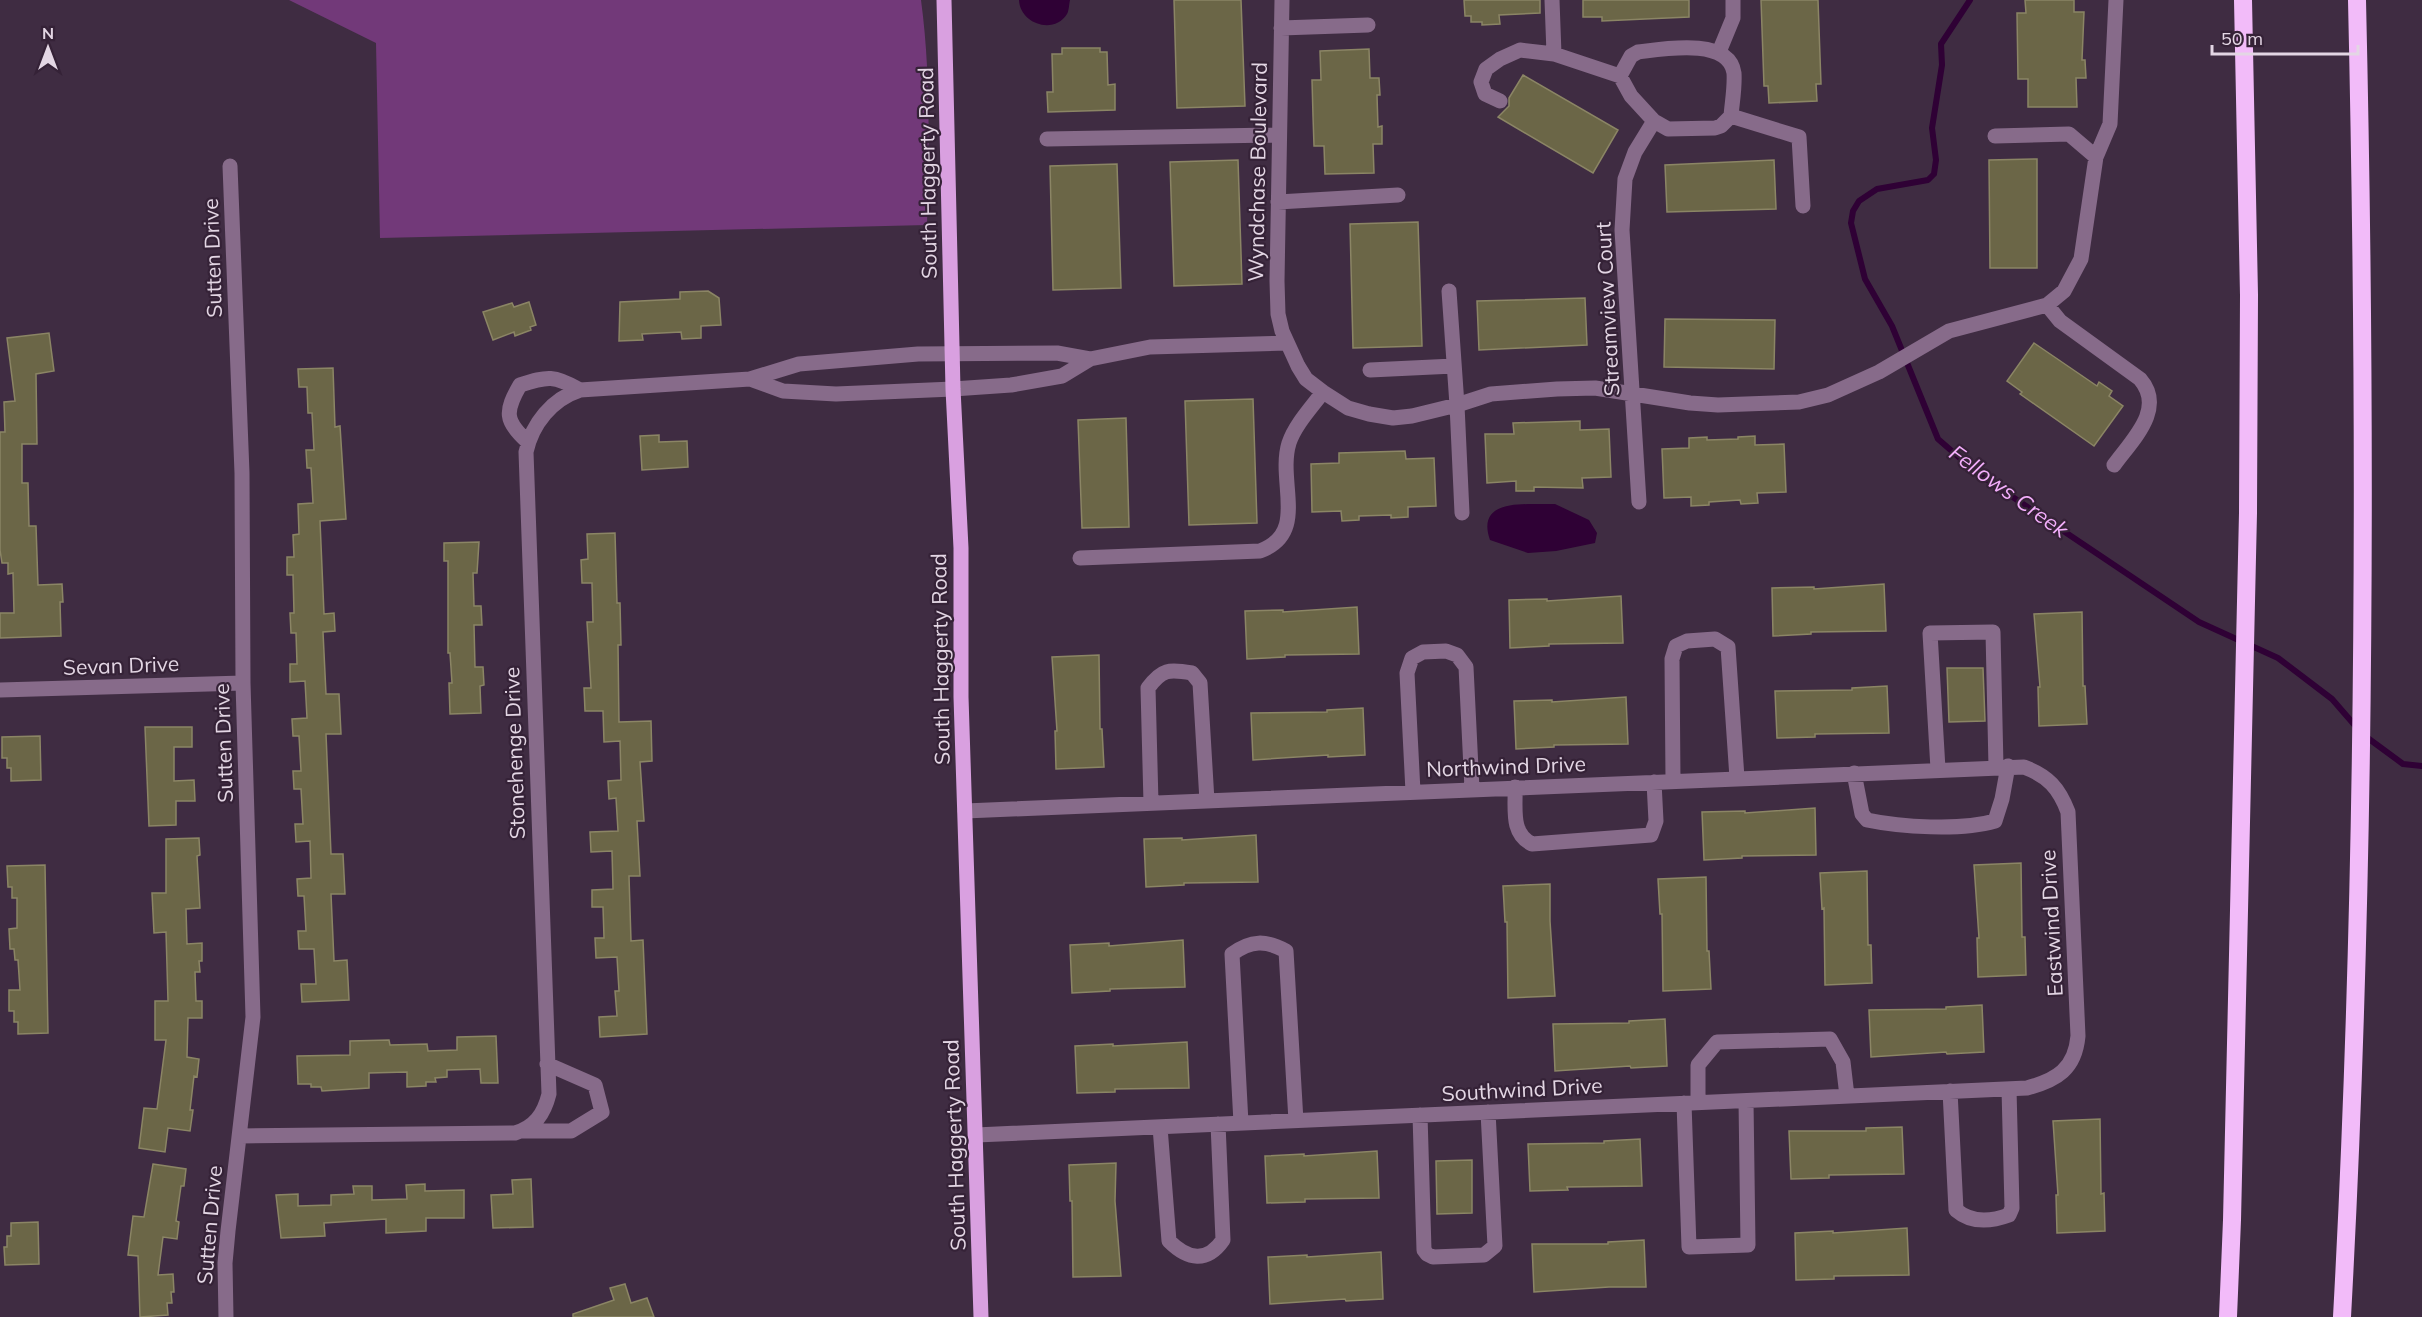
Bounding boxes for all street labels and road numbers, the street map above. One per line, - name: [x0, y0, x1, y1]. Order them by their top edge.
- street label: Wyndchase Boulevard: [1242, 62, 1272, 282]
- street label: South Haggerty Road: [912, 67, 942, 279]
- street label: Sutten Drive: [197, 198, 227, 318]
- street label: Streamview Court: [1589, 221, 1625, 397]
- street label: South Haggerty Road: [925, 553, 955, 765]
- street label: Sevan Drive: [62, 650, 180, 680]
- street label: Stonehenge Drive: [498, 666, 530, 840]
- street label: Sutten Drive: [208, 683, 238, 803]
- street label: Northwind Drive: [1426, 750, 1586, 782]
- street label: Eastwind Drive: [2034, 849, 2068, 997]
- street label: South Haggerty Road: [937, 1039, 971, 1251]
- street label: Southwind Drive: [1441, 1072, 1603, 1106]
- street label: Sutten Drive: [191, 1164, 227, 1286]

